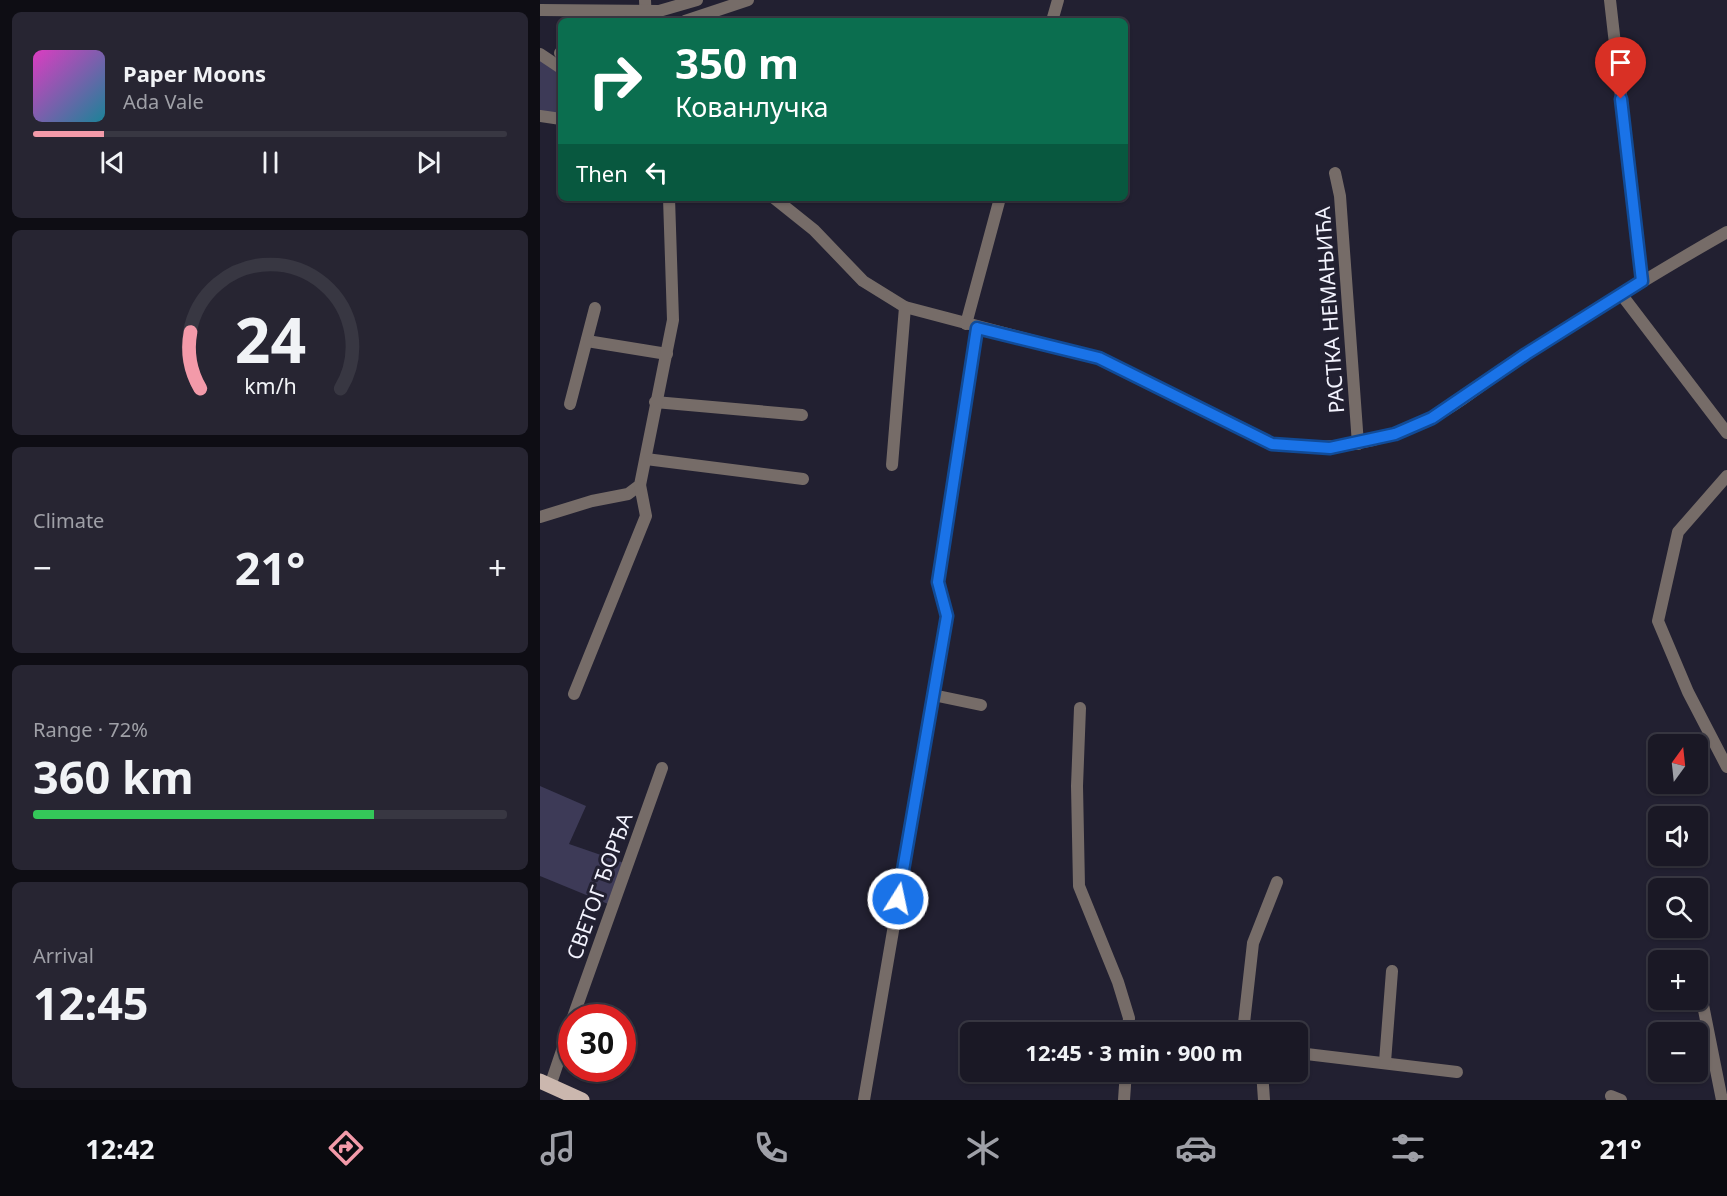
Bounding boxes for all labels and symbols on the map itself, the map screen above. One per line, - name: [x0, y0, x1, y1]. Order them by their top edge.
- pin: [1595, 37, 1646, 99]
- street label: РАСТКА НЕМАЊИЋА: [1308, 205, 1350, 414]
- north arrow: [1648, 734, 1708, 794]
- street label: СВЕТОГ ЂОРЂА: [559, 808, 639, 963]
- position arrow: [866, 867, 930, 931]
- speed limit sign: 30: [558, 1004, 636, 1082]

